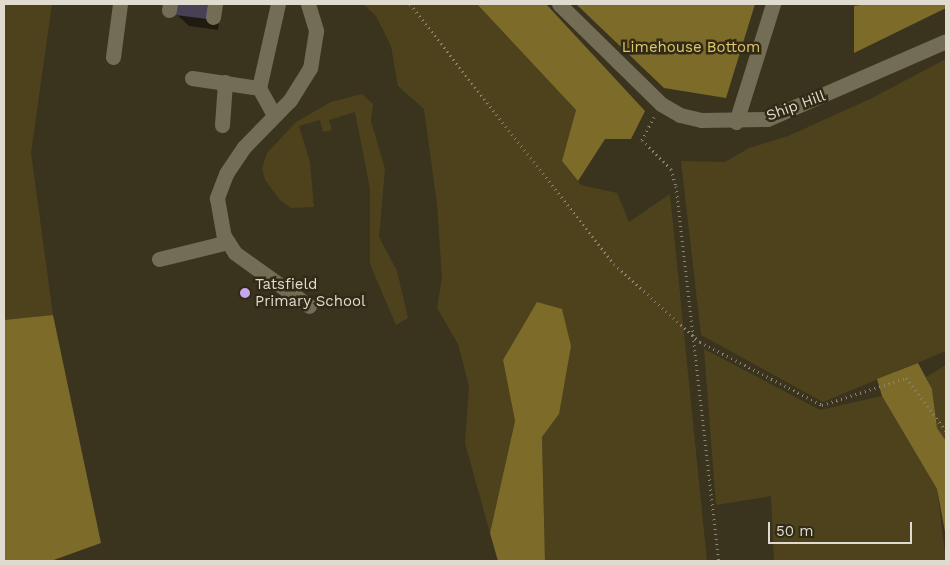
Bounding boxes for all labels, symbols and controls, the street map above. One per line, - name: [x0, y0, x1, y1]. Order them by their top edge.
- park label: Limehouse Bottom: [622, 39, 760, 57]
- street label: Ship Hill: [764, 87, 828, 125]
- place label: Tatsfield Primary School: [255, 275, 366, 310]
- marker: Tatsfield Primary School: [239, 287, 251, 299]
- scale bar: [770, 512, 914, 544]
- text: 50 m: [776, 522, 813, 540]

